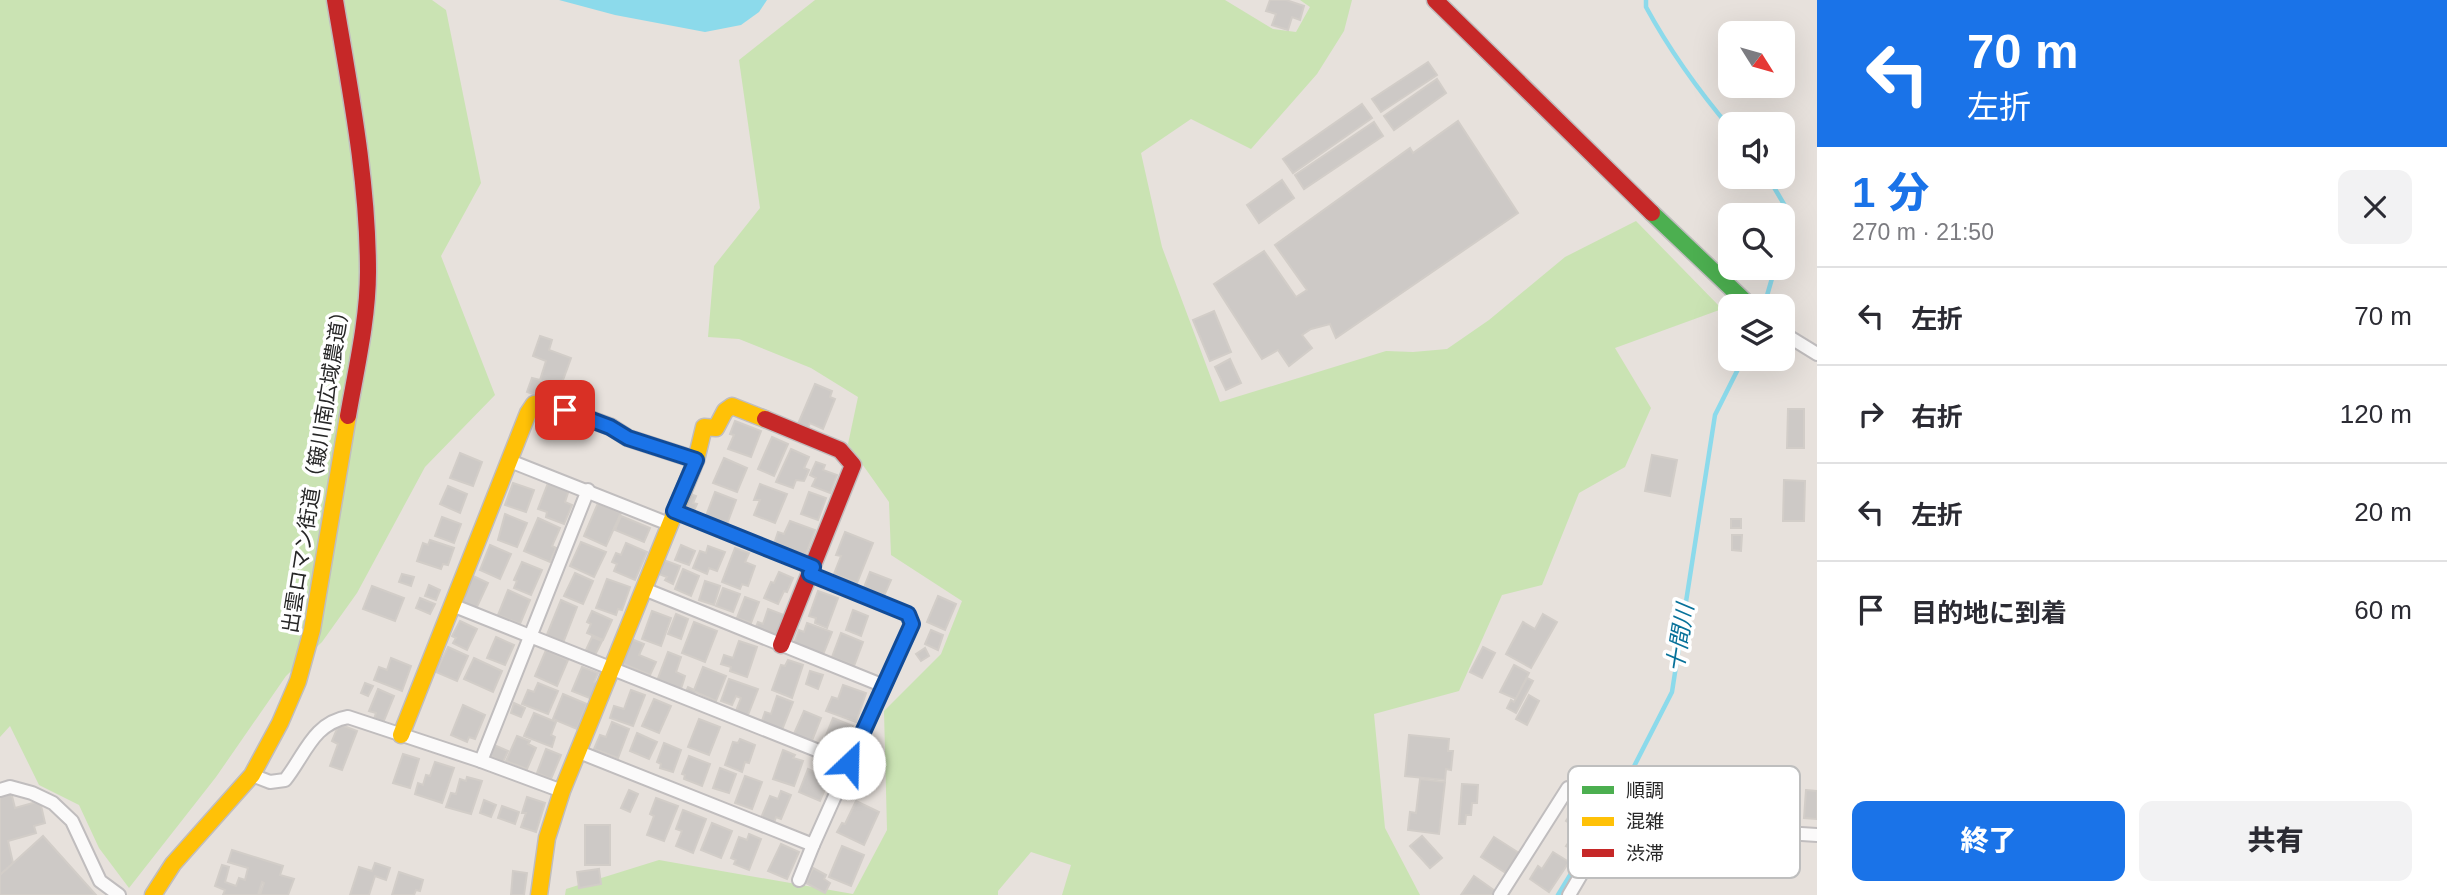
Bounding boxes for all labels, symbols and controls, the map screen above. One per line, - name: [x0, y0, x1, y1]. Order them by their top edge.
- north arrow: [1718, 21, 1796, 98]
- map controls: [1718, 21, 1795, 371]
- text: 70 m: [1967, 24, 2079, 78]
- icon: left: [1852, 28, 1943, 119]
- text: 左折: [1967, 89, 2031, 125]
- button: sound: [1718, 112, 1795, 189]
- text: 1 分: [1852, 169, 1929, 216]
- button: close: [2338, 170, 2412, 244]
- button: search: [1718, 203, 1795, 280]
- text: 270 m · 21:50: [1852, 219, 1994, 245]
- button: layers: [1718, 294, 1795, 371]
- icon: left: [1852, 297, 1890, 335]
- street label: 出雲ロマン街道（簸川南広域農道）: [278, 299, 353, 635]
- text: 70 m: [2354, 301, 2412, 331]
- text: 左折: [1911, 304, 1963, 334]
- pin: [535, 380, 595, 440]
- icon: arrive: [546, 391, 584, 429]
- icon: right: [1852, 395, 1890, 433]
- text: 120 m: [2340, 399, 2412, 429]
- text: 右折: [1911, 402, 1963, 432]
- icon: left: [1852, 493, 1890, 531]
- text: 20 m: [2354, 497, 2412, 527]
- text: 左折: [1911, 500, 1963, 530]
- icon: arrive: [1852, 591, 1890, 629]
- text: 60 m: [2354, 595, 2412, 625]
- text: 目的地に到着: [1911, 598, 2067, 628]
- water label: 十間川: [1662, 599, 1699, 674]
- position arrow: [812, 726, 886, 800]
- legend: [1568, 766, 1800, 878]
- text: 順調: [1626, 780, 1664, 801]
- button: 終了: [1852, 801, 2125, 881]
- button: 共有: [2139, 801, 2412, 881]
- text: 混雑: [1626, 811, 1664, 832]
- text: 渋滞: [1626, 843, 1664, 864]

